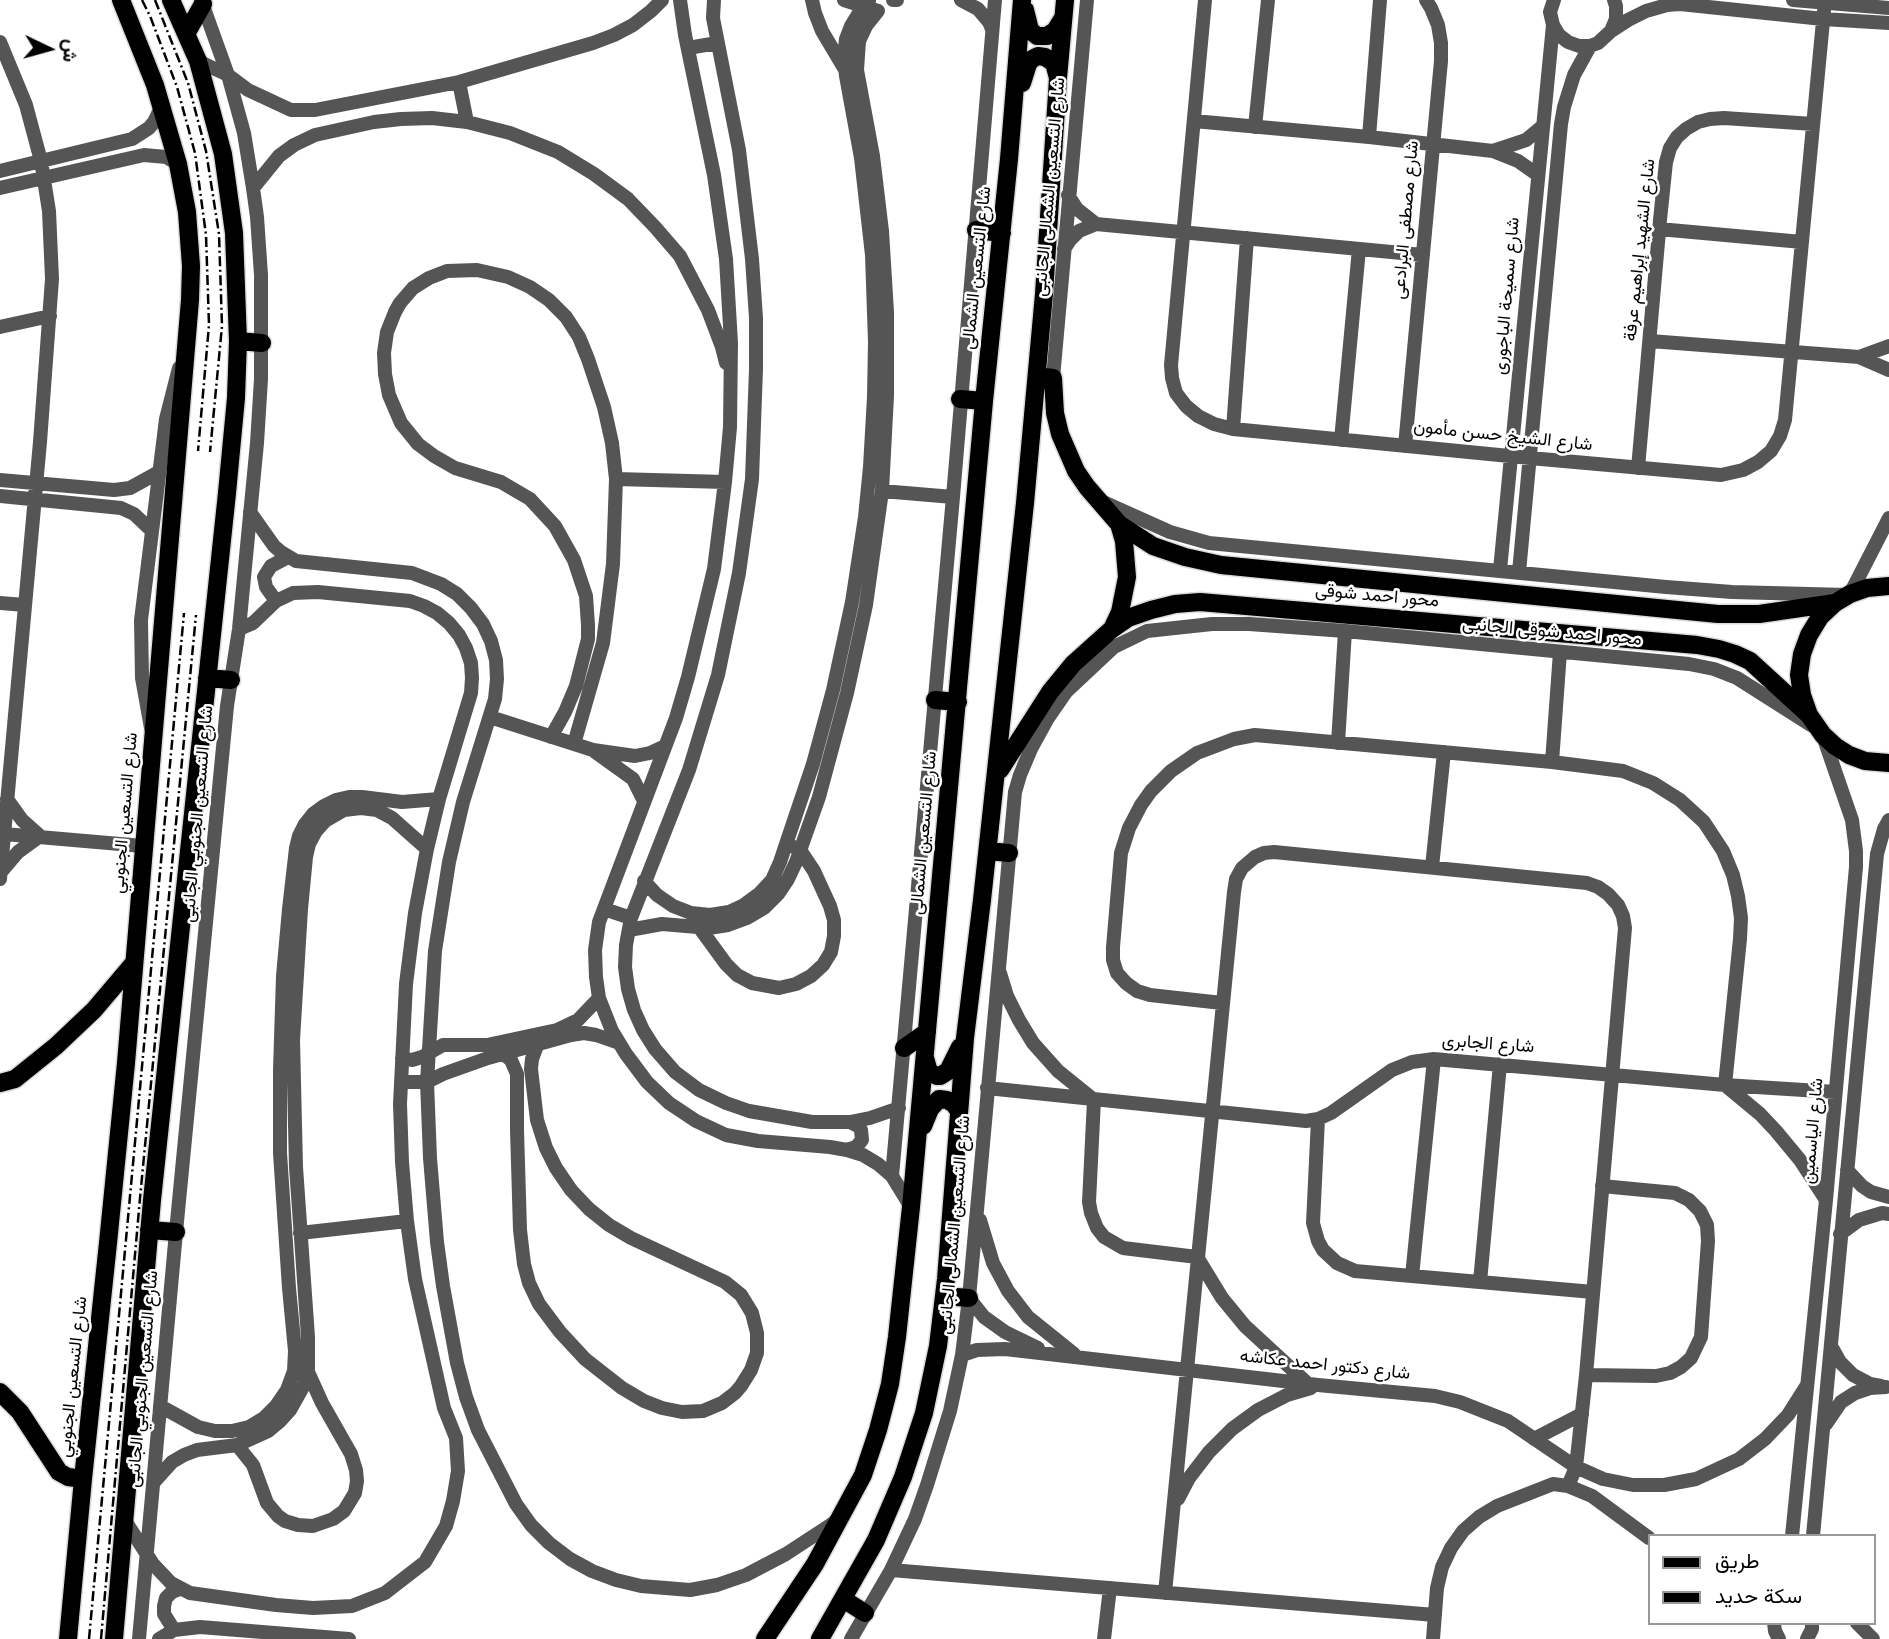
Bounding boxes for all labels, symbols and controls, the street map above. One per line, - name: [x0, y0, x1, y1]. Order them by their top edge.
- north arrow: [14, 14, 84, 84]
- text: ش: [59, 39, 82, 63]
- street label: شارع التسعين الشمالى الجانبى: [1030, 76, 1070, 298]
- street label: شارع مصطفى البرادعى: [1388, 140, 1424, 300]
- street label: شارع الشهيد إبراهيم عرفة: [1620, 158, 1660, 342]
- street label: شارع التسعين الشمالى: [958, 185, 996, 351]
- street label: شارع سميحة الباجورى: [1489, 216, 1525, 376]
- street label: شارع الشيخ حسن مأمون: [1412, 416, 1594, 456]
- street label: محور احمد شوقى: [1314, 580, 1440, 612]
- street label: محور احمد شوقى الجانبى: [1461, 613, 1643, 651]
- street label: شارع التسعين الجنوبي الجانبى: [178, 704, 218, 924]
- street label: شارع التسعين الجنوبي: [107, 731, 143, 895]
- street label: شارع التسعين الشمالى: [906, 750, 942, 916]
- street label: شارع الجابرى: [1441, 1030, 1535, 1058]
- street label: شارع الياسمين: [1798, 1077, 1828, 1185]
- street label: شارع التسعين الشمالى الجانبى: [935, 1114, 975, 1336]
- street label: شارع التسعين الجنوبي الجانبى: [123, 1269, 163, 1489]
- street label: شارع التسعين الجنوبي: [54, 1295, 92, 1459]
- street label: شارع دكتور احمد عكاشه: [1239, 1345, 1411, 1385]
- legend: [1647, 1534, 1875, 1625]
- text: طريق: [1715, 1549, 1760, 1572]
- text: سكة حديد: [1715, 1584, 1802, 1607]

